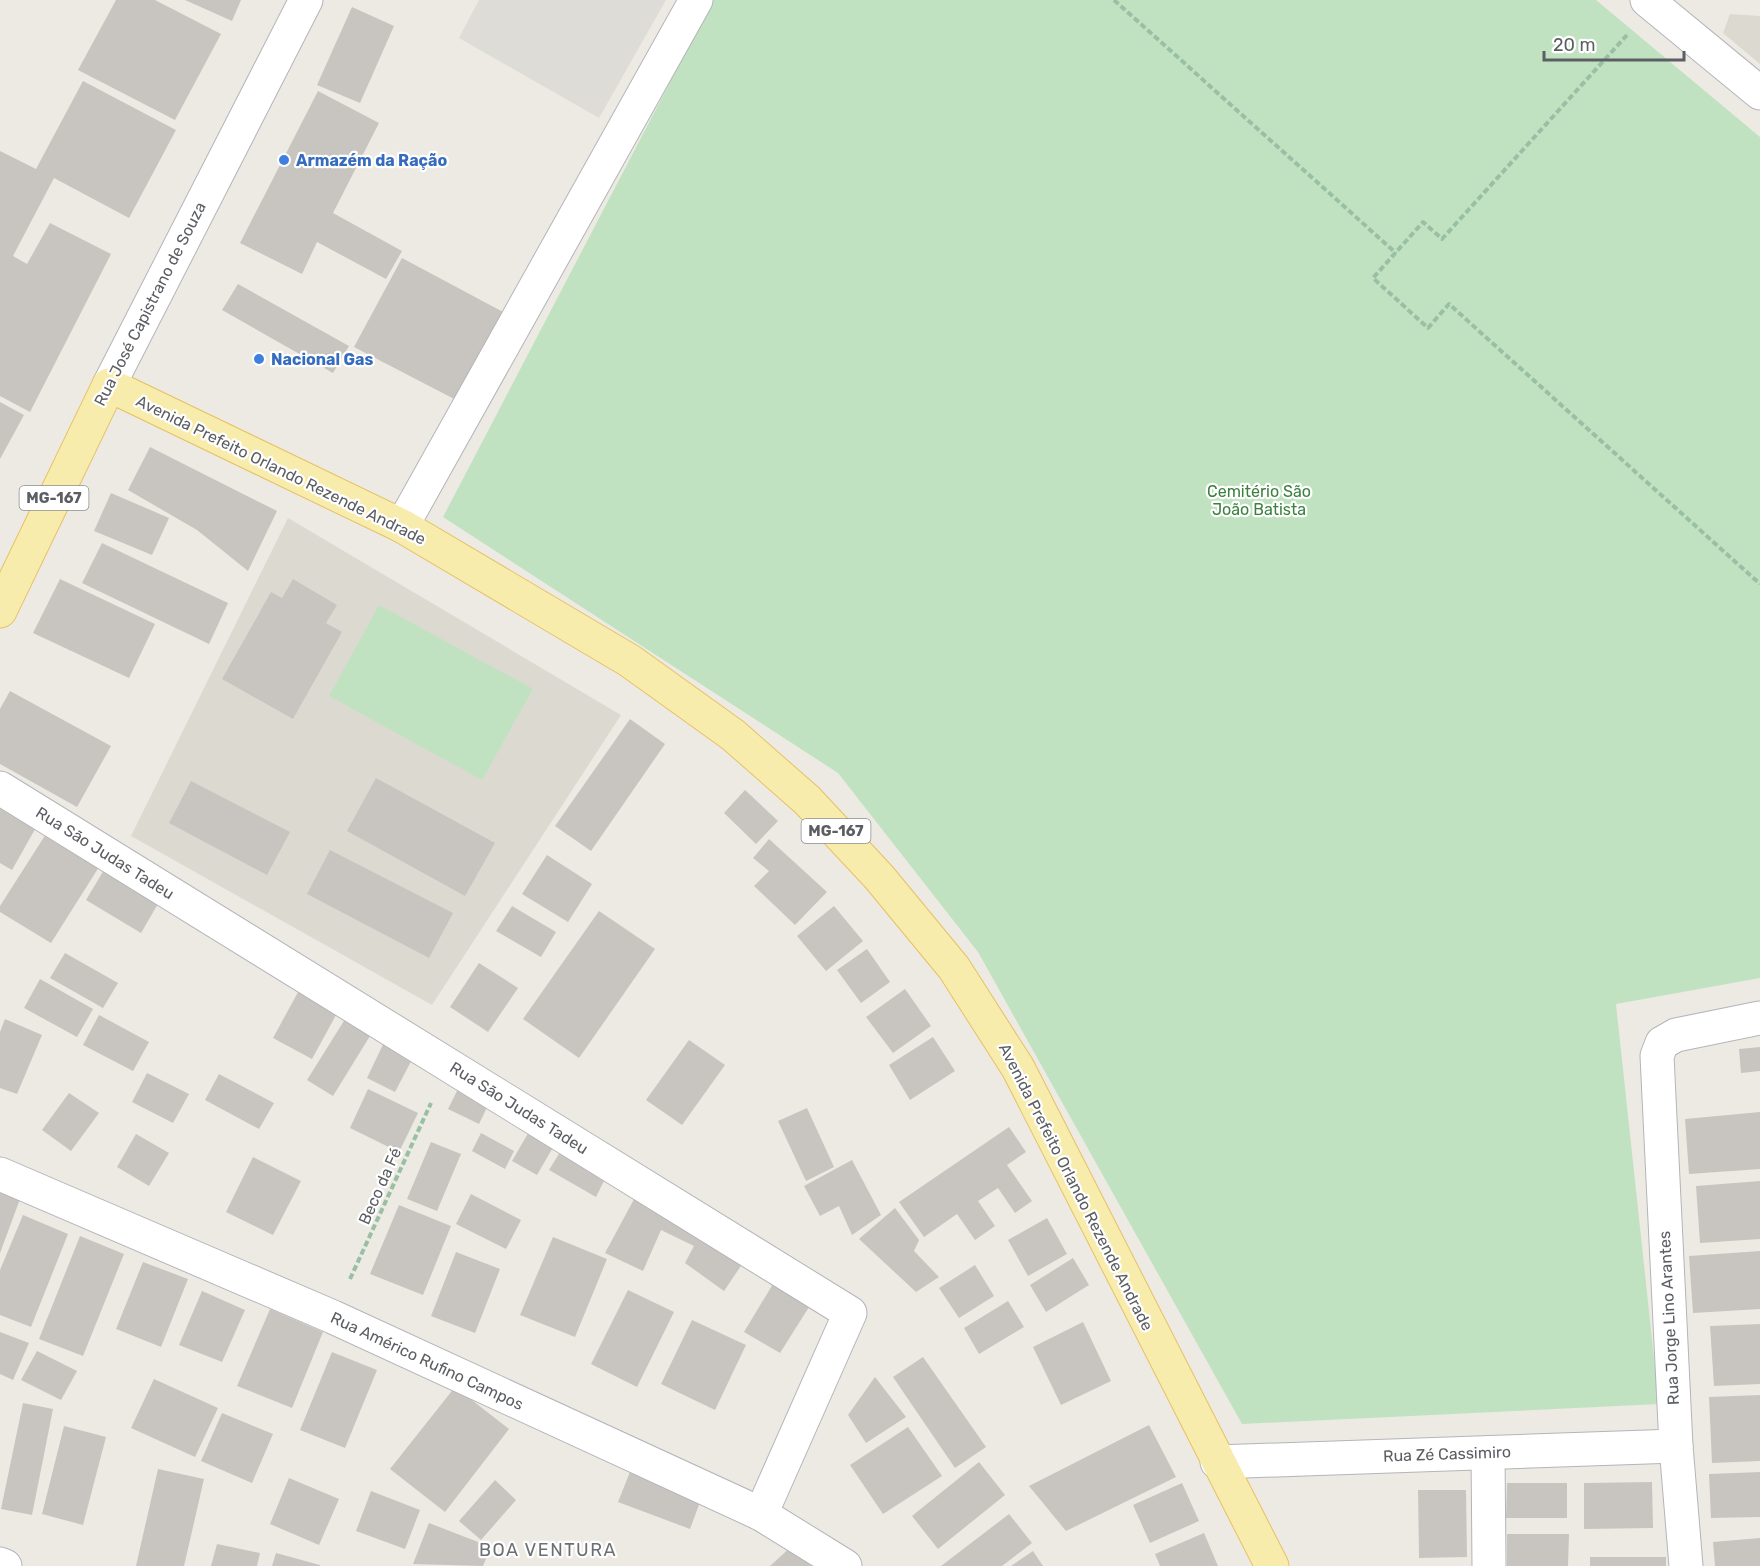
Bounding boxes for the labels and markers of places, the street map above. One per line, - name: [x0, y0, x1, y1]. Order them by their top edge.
- place label: Armazém da Ração: [296, 151, 447, 170]
- marker: Armazém da Ração: [277, 153, 291, 167]
- place label: Nacional Gas: [271, 350, 373, 369]
- marker: Nacional Gas: [252, 352, 266, 366]

